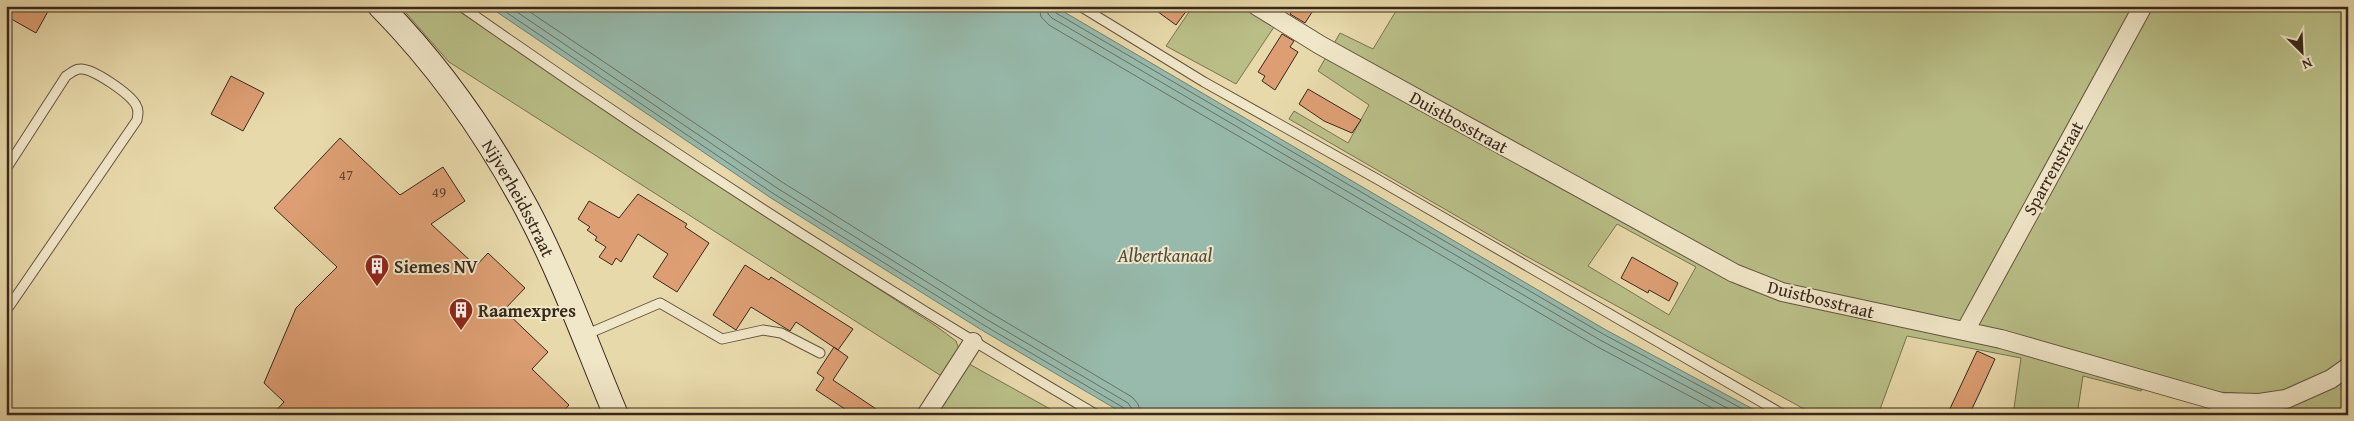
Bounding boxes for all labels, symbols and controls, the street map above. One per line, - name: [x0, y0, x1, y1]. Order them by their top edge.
- north arrow: [2276, 28, 2326, 78]
- text: N: [2298, 53, 2316, 75]
- street label: Duistbosstraat: [1405, 84, 1514, 161]
- street label: Sparrenstraat: [2016, 115, 2090, 220]
- street label: Nijverheidsstraat: [476, 134, 562, 262]
- house number: 47: [339, 164, 353, 185]
- house number: 49: [432, 181, 446, 202]
- water label: Albertkanaal: [1117, 241, 1213, 269]
- building icon: Siemes NV: [364, 253, 390, 287]
- place label: Siemes NV: [394, 253, 478, 280]
- street label: Duistbosstraat: [1765, 273, 1878, 325]
- building icon: Raamexpres: [448, 297, 474, 331]
- place label: Raamexpres: [478, 297, 576, 324]

